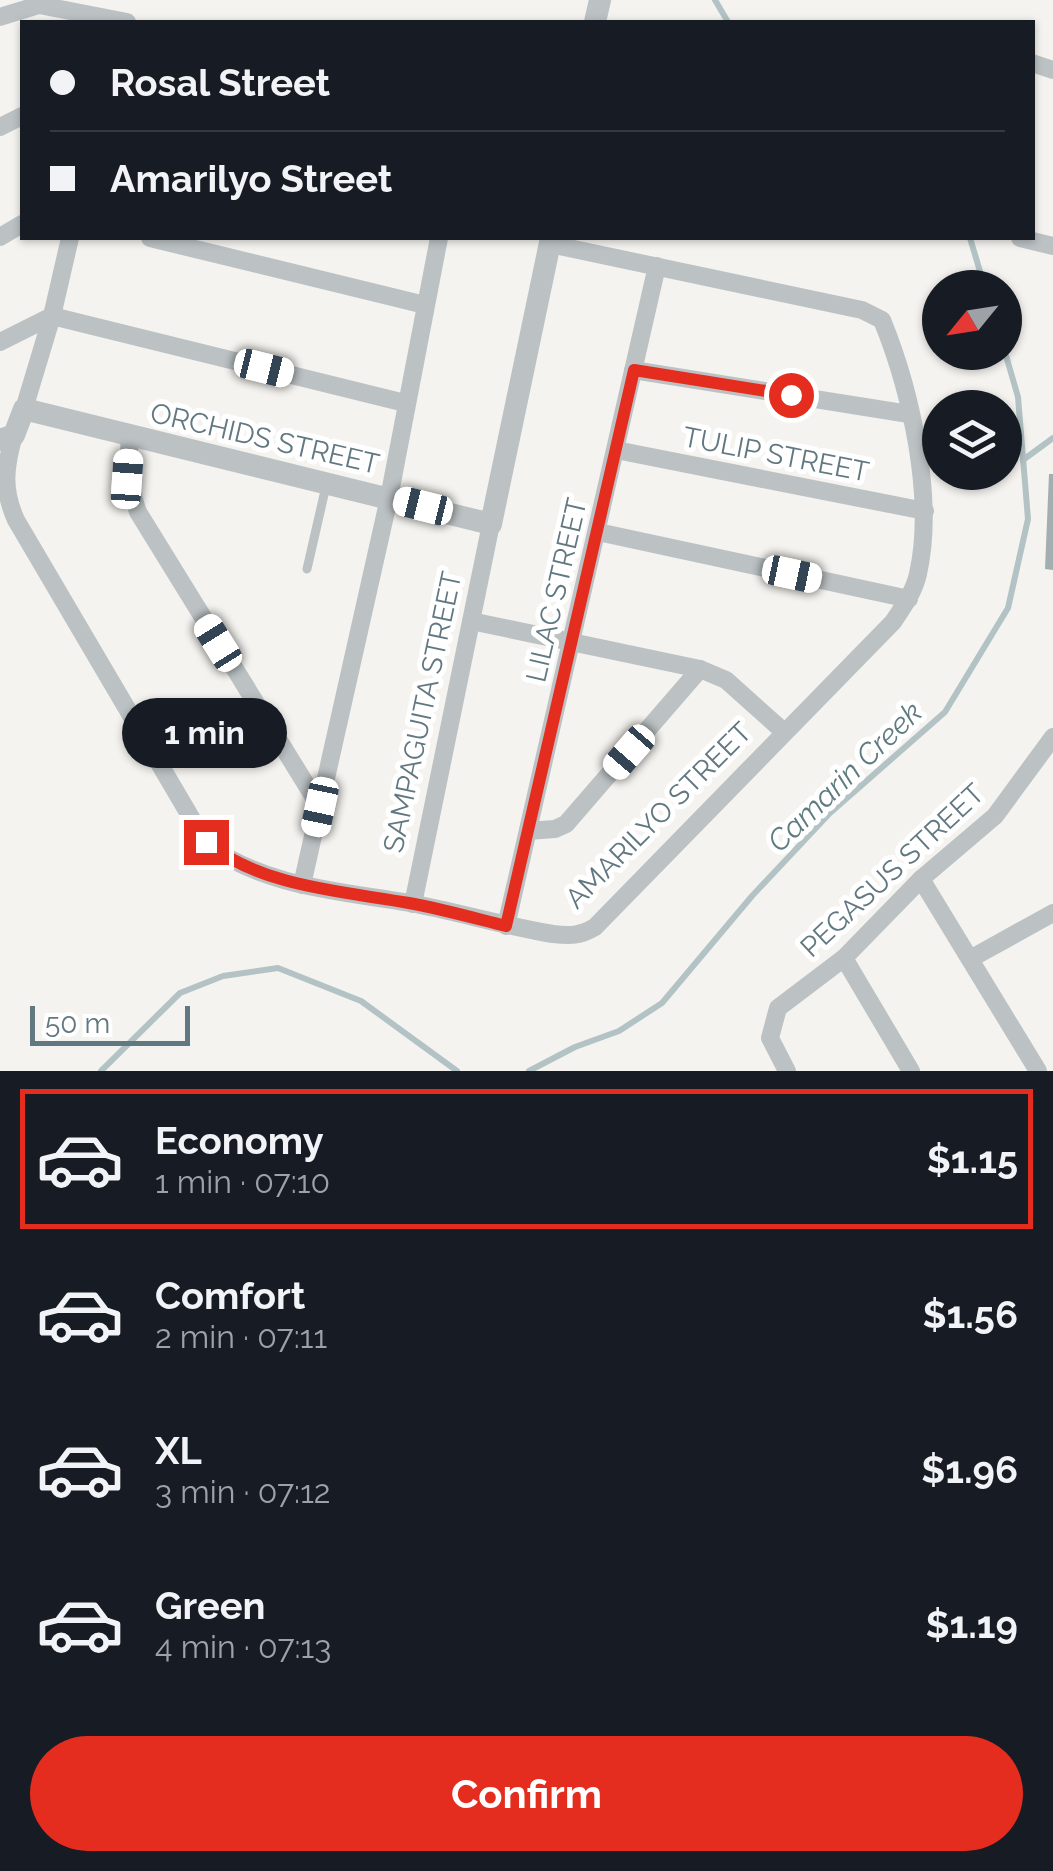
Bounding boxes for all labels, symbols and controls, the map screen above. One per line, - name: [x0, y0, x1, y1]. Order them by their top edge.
- text: Rosal Street: [110, 60, 330, 105]
- text: Amarilyo Street: [110, 156, 392, 201]
- north arrow: [922, 270, 1022, 370]
- map controls: [922, 270, 1022, 490]
- car: [231, 346, 297, 390]
- route start: [769, 373, 814, 418]
- button: layers: [922, 390, 1022, 490]
- street label: ORCHIDS STREET: [147, 396, 383, 481]
- street label: TULIP STREET: [680, 420, 872, 489]
- car: [110, 448, 144, 510]
- car: [390, 484, 456, 528]
- street label: LILAC STREET: [519, 495, 594, 685]
- car: [760, 553, 824, 595]
- street label: SAMPAGUITA STREET: [377, 569, 468, 856]
- car: [189, 610, 247, 676]
- water label: Camarin Creek: [760, 694, 929, 859]
- callout: 1 min: [124, 697, 288, 767]
- text: 1 min: [164, 714, 245, 751]
- street label: AMARILYO STREET: [559, 716, 758, 915]
- car: [598, 720, 660, 784]
- car: [299, 775, 341, 839]
- street label: PEGASUS STREET: [794, 777, 991, 964]
- route end: [184, 820, 229, 865]
- scale bar: [30, 1001, 190, 1046]
- text: 50 m: [45, 1007, 110, 1040]
- icon: car: [35, 1114, 125, 1204]
- text: Economy: [155, 1118, 324, 1163]
- text: $1.15: [927, 1137, 1018, 1182]
- text: 1 min · 07:10: [155, 1163, 330, 1200]
- icon: car: [35, 1269, 125, 1359]
- text: Comfort: [155, 1273, 305, 1318]
- text: $1.56: [922, 1292, 1018, 1337]
- text: 2 min · 07:11: [155, 1318, 327, 1355]
- icon: car: [35, 1424, 125, 1514]
- text: XL: [155, 1428, 202, 1473]
- text: $1.96: [921, 1447, 1018, 1492]
- text: 3 min · 07:12: [155, 1473, 331, 1510]
- icon: car: [35, 1579, 125, 1669]
- text: Green: [155, 1583, 265, 1628]
- text: $1.19: [925, 1602, 1018, 1647]
- text: 4 min · 07:13: [155, 1628, 331, 1665]
- button: Confirm: [30, 1736, 1023, 1851]

